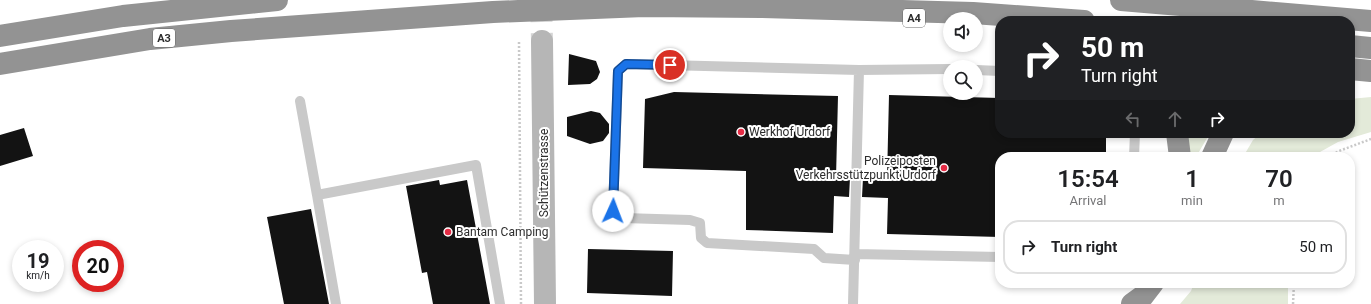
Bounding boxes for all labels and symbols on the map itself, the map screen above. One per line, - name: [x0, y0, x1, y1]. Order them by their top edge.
- road number: A4: [903, 9, 925, 27]
- road number: A3: [153, 29, 175, 47]
- pin: [653, 48, 687, 82]
- place label: Werkhof Urdorf: [749, 125, 831, 139]
- marker: Werkhof Urdorf: [736, 127, 746, 137]
- street label: Schützenstrasse: [537, 129, 551, 217]
- place label: Polizeiposten Verkehrsstützpunkt Urdorf: [796, 154, 937, 182]
- marker: Polizeiposten Verkehrsstützpunkt Urdorf: [939, 163, 949, 173]
- position arrow: [592, 190, 634, 232]
- place label: Bantam Camping: [456, 225, 548, 239]
- marker: Bantam Camping: [443, 227, 453, 237]
- speed limit sign: 20: [72, 240, 124, 292]

